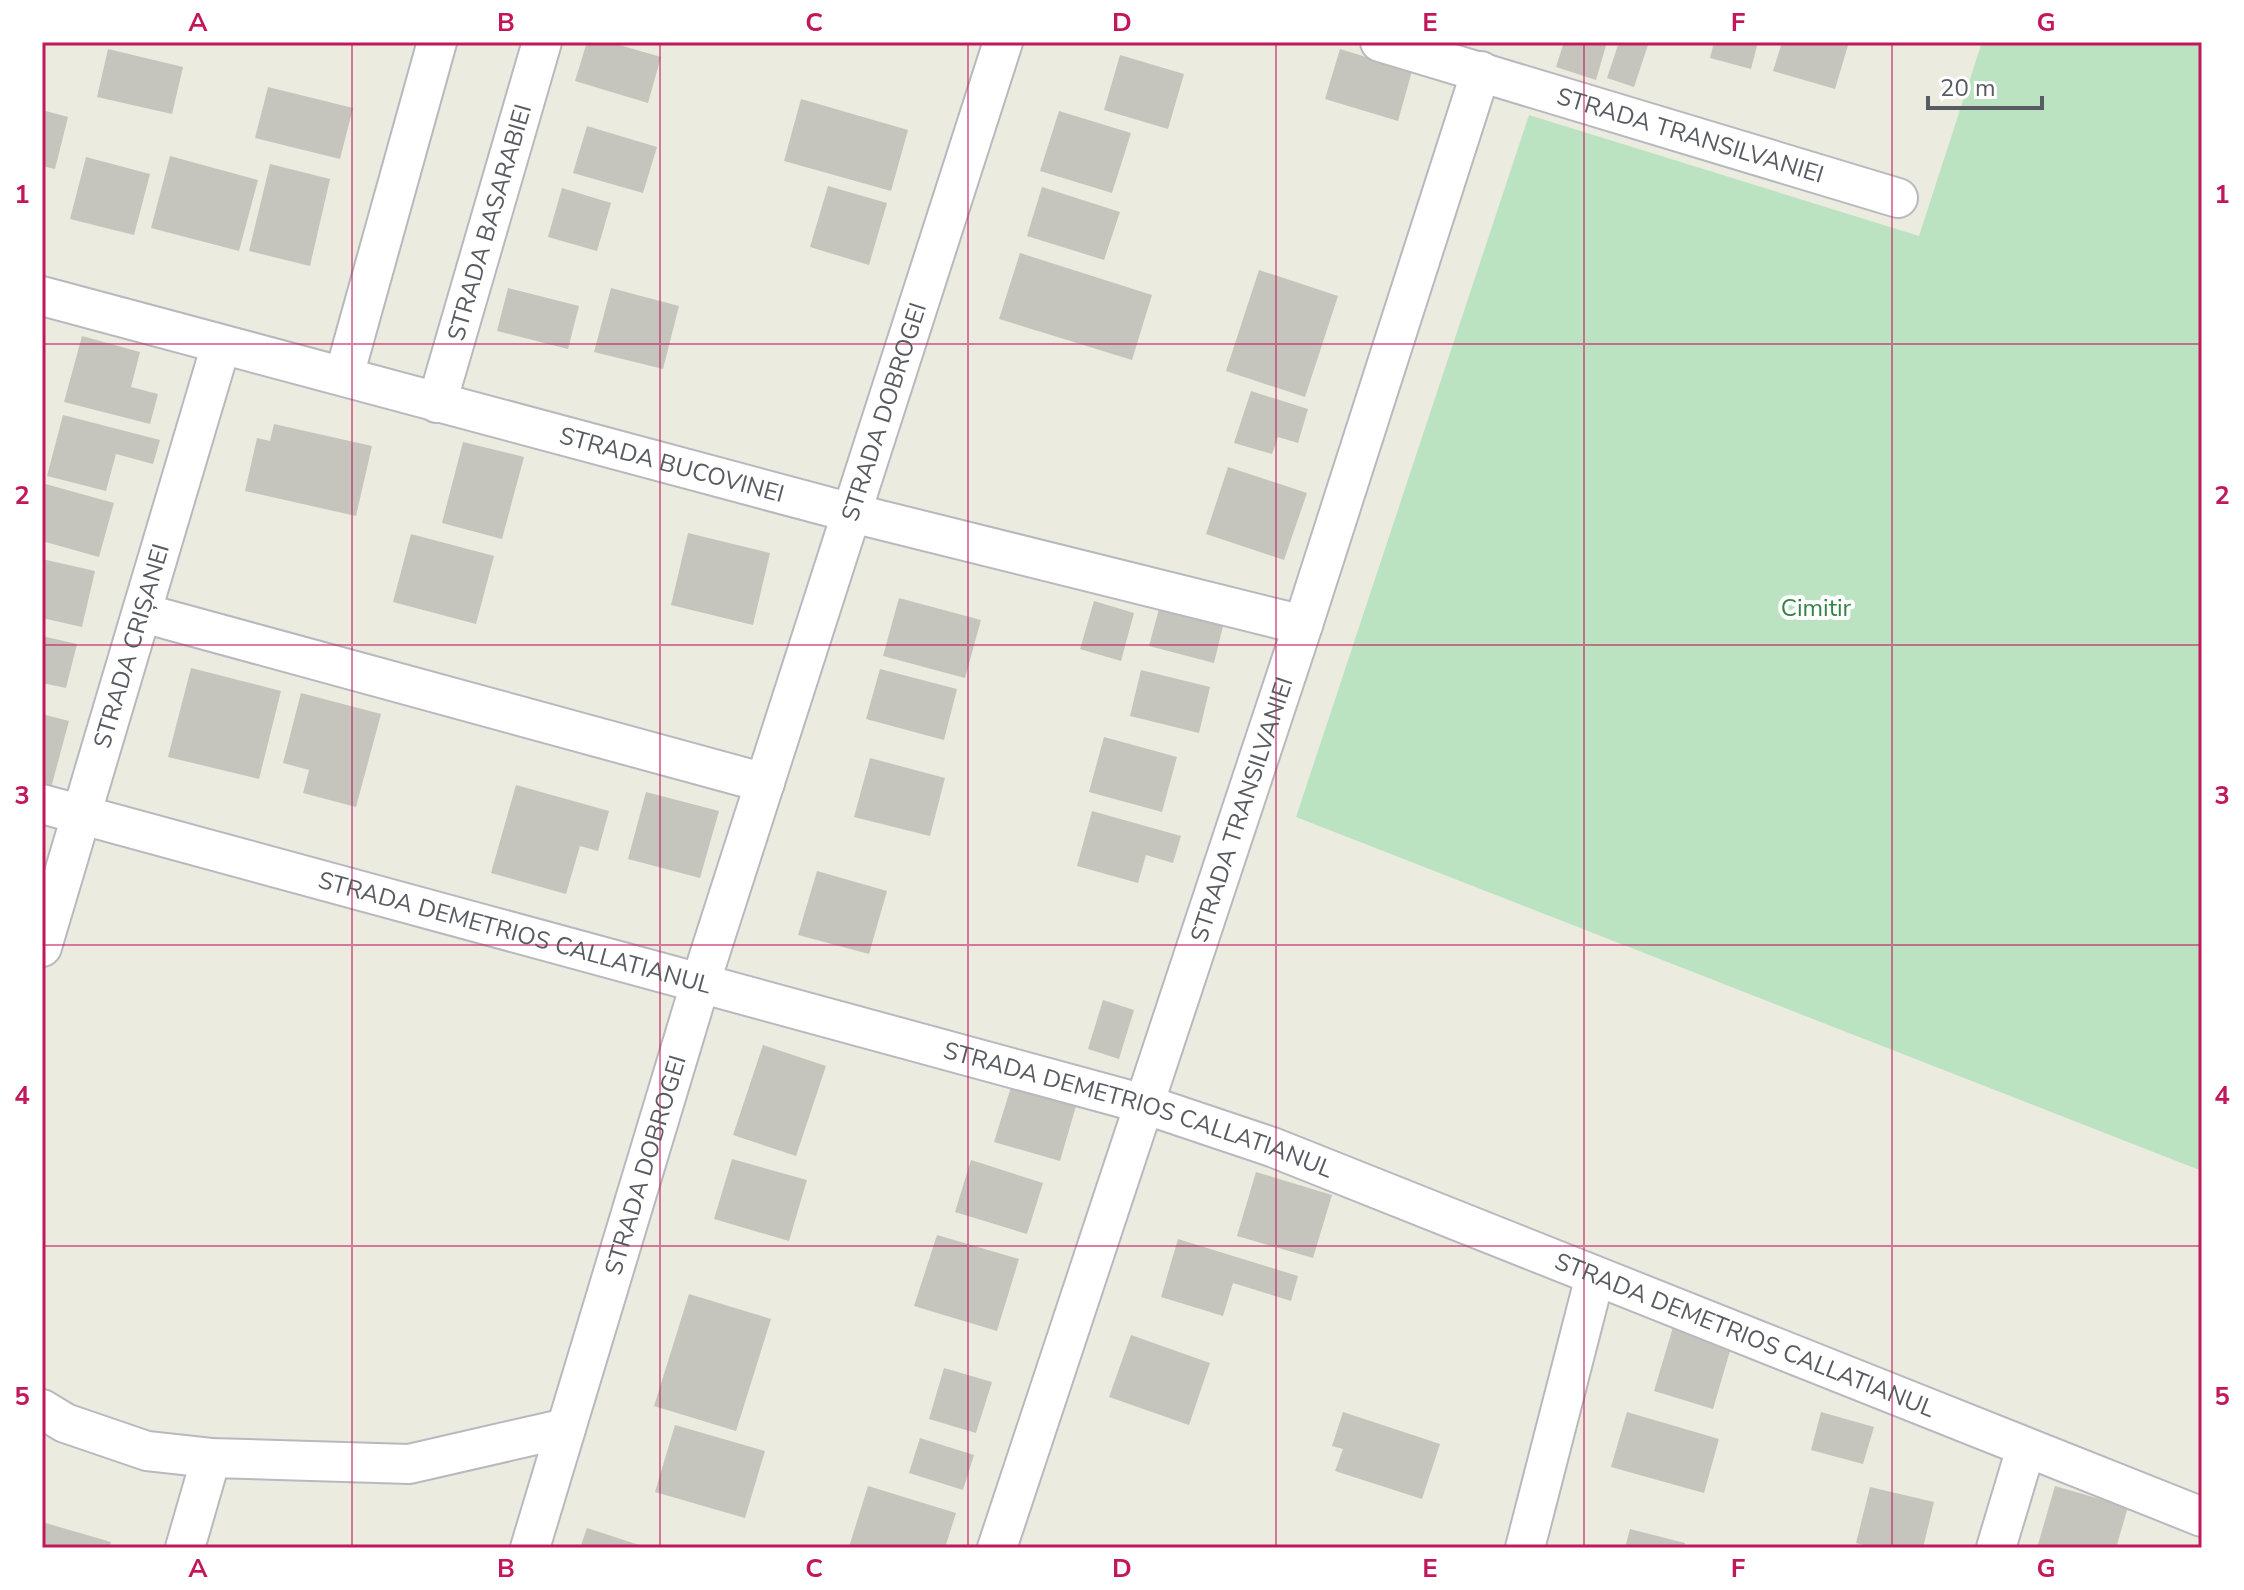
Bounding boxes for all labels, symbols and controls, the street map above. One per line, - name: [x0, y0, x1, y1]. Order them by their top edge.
- text: A: [188, 5, 208, 40]
- text: B: [497, 5, 515, 40]
- text: C: [805, 5, 823, 40]
- text: D: [1112, 5, 1132, 40]
- text: E: [1422, 5, 1438, 40]
- text: F: [1731, 5, 1745, 40]
- text: G: [2036, 5, 2056, 40]
- scale bar: [1928, 60, 2042, 110]
- text: 20 m: [1940, 72, 1996, 104]
- street label: STRADA TRANSILVANIEI: [1553, 80, 1828, 191]
- street label: STRADA BASARABIEI: [440, 100, 539, 344]
- text: 1: [14, 177, 30, 212]
- text: 1: [2214, 177, 2230, 212]
- street label: STRADA DOBROGEI: [834, 299, 934, 525]
- street label: STRADA BUCOVINEI: [556, 419, 788, 510]
- text: 2: [14, 478, 30, 513]
- text: 2: [2214, 478, 2230, 513]
- street label: STRADA CRIȘANEI: [86, 540, 177, 752]
- park label: Cimitir: [1781, 592, 1852, 624]
- street label: STRADA TRANSILVANIEI: [1183, 673, 1301, 946]
- text: 3: [14, 778, 30, 813]
- text: 3: [2214, 778, 2230, 813]
- street label: STRADA DEMETRIOS CALLATIANUL: [315, 864, 715, 1002]
- street label: STRADA DEMETRIOS CALLATIANUL: [940, 1034, 1337, 1186]
- street label: STRADA DOBROGEI: [597, 1051, 694, 1279]
- text: 4: [14, 1078, 30, 1113]
- text: 4: [2214, 1078, 2230, 1113]
- street label: STRADA DEMETRIOS CALLATIANUL: [1550, 1245, 1939, 1425]
- text: 5: [14, 1379, 30, 1414]
- text: 5: [2214, 1379, 2230, 1414]
- text: A: [188, 1551, 208, 1586]
- text: B: [497, 1551, 515, 1586]
- text: C: [805, 1551, 823, 1586]
- text: D: [1112, 1551, 1132, 1586]
- text: E: [1422, 1551, 1438, 1586]
- text: F: [1731, 1551, 1745, 1586]
- text: G: [2036, 1551, 2056, 1586]

